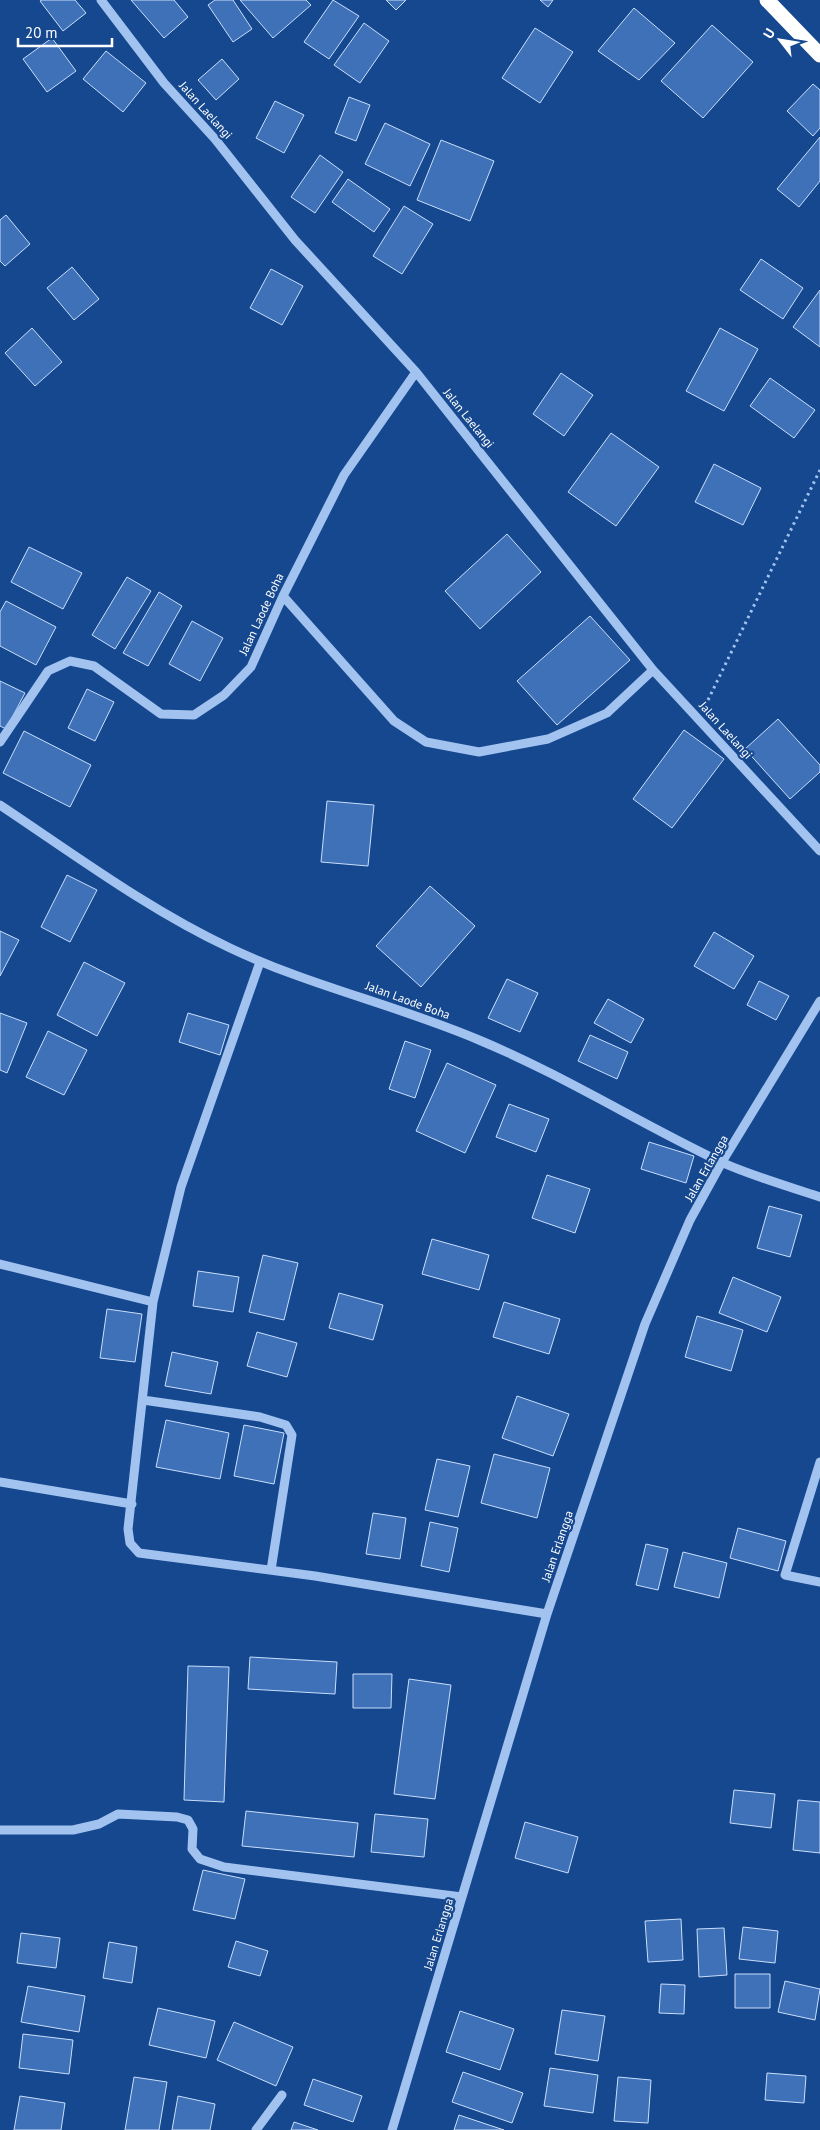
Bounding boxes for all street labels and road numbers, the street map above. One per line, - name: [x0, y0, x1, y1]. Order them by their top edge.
- street label: Jalan Laelangi: [176, 77, 236, 142]
- street label: Jalan Laelangi: [440, 384, 498, 451]
- street label: Jalan Laode Boha: [235, 571, 287, 658]
- street label: Jalan Laelangi: [696, 697, 756, 762]
- street label: Jalan Laode Boha: [363, 977, 452, 1022]
- street label: Jalan Erlangga: [680, 1132, 731, 1205]
- street label: Jalan Erlangga: [538, 1509, 576, 1584]
- street label: Jalan Erlangga: [420, 1896, 456, 1973]

